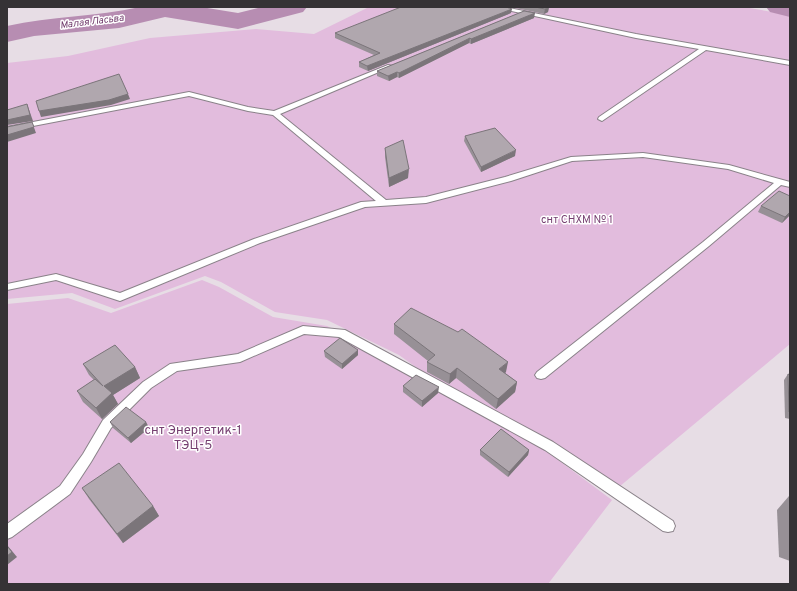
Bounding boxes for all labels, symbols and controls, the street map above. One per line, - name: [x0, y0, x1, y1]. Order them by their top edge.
- water label: Малая Ласьва: [59, 12, 125, 32]
- park label: снт СНХМ № 1: [541, 213, 613, 227]
- park label: снт Энергетик-1 ТЭЦ-5: [144, 423, 242, 454]

